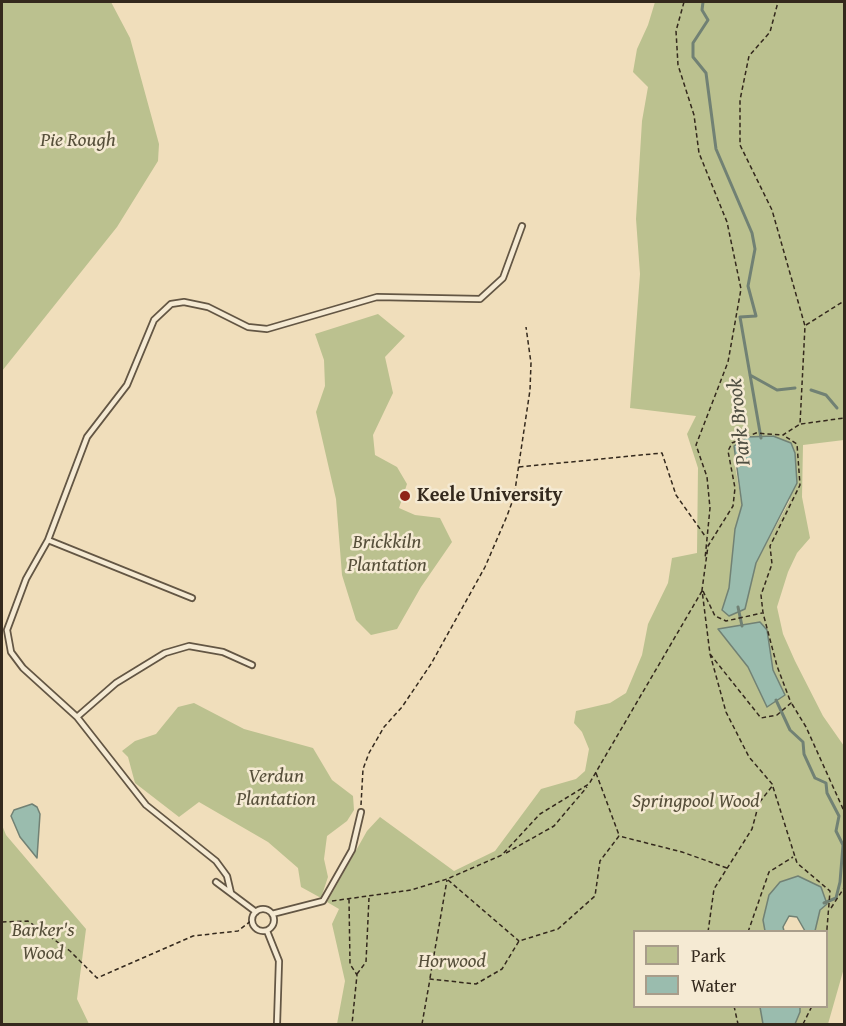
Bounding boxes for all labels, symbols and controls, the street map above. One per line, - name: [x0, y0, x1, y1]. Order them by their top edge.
- park label: Pie Rough: [40, 129, 116, 153]
- water label: Park Brook: [723, 377, 757, 467]
- place label: Keele University: [417, 484, 563, 508]
- marker: Keele University: [398, 489, 412, 503]
- park label: Brickkiln Plantation: [347, 531, 427, 578]
- park label: Verdun Plantation: [236, 765, 316, 812]
- park label: Springpool Wood: [632, 790, 760, 814]
- park label: Barker's Wood: [12, 919, 74, 966]
- legend: [633, 930, 828, 1008]
- text: Park: [691, 942, 726, 969]
- park label: Horwood: [418, 950, 486, 974]
- text: Water: [691, 972, 736, 999]

